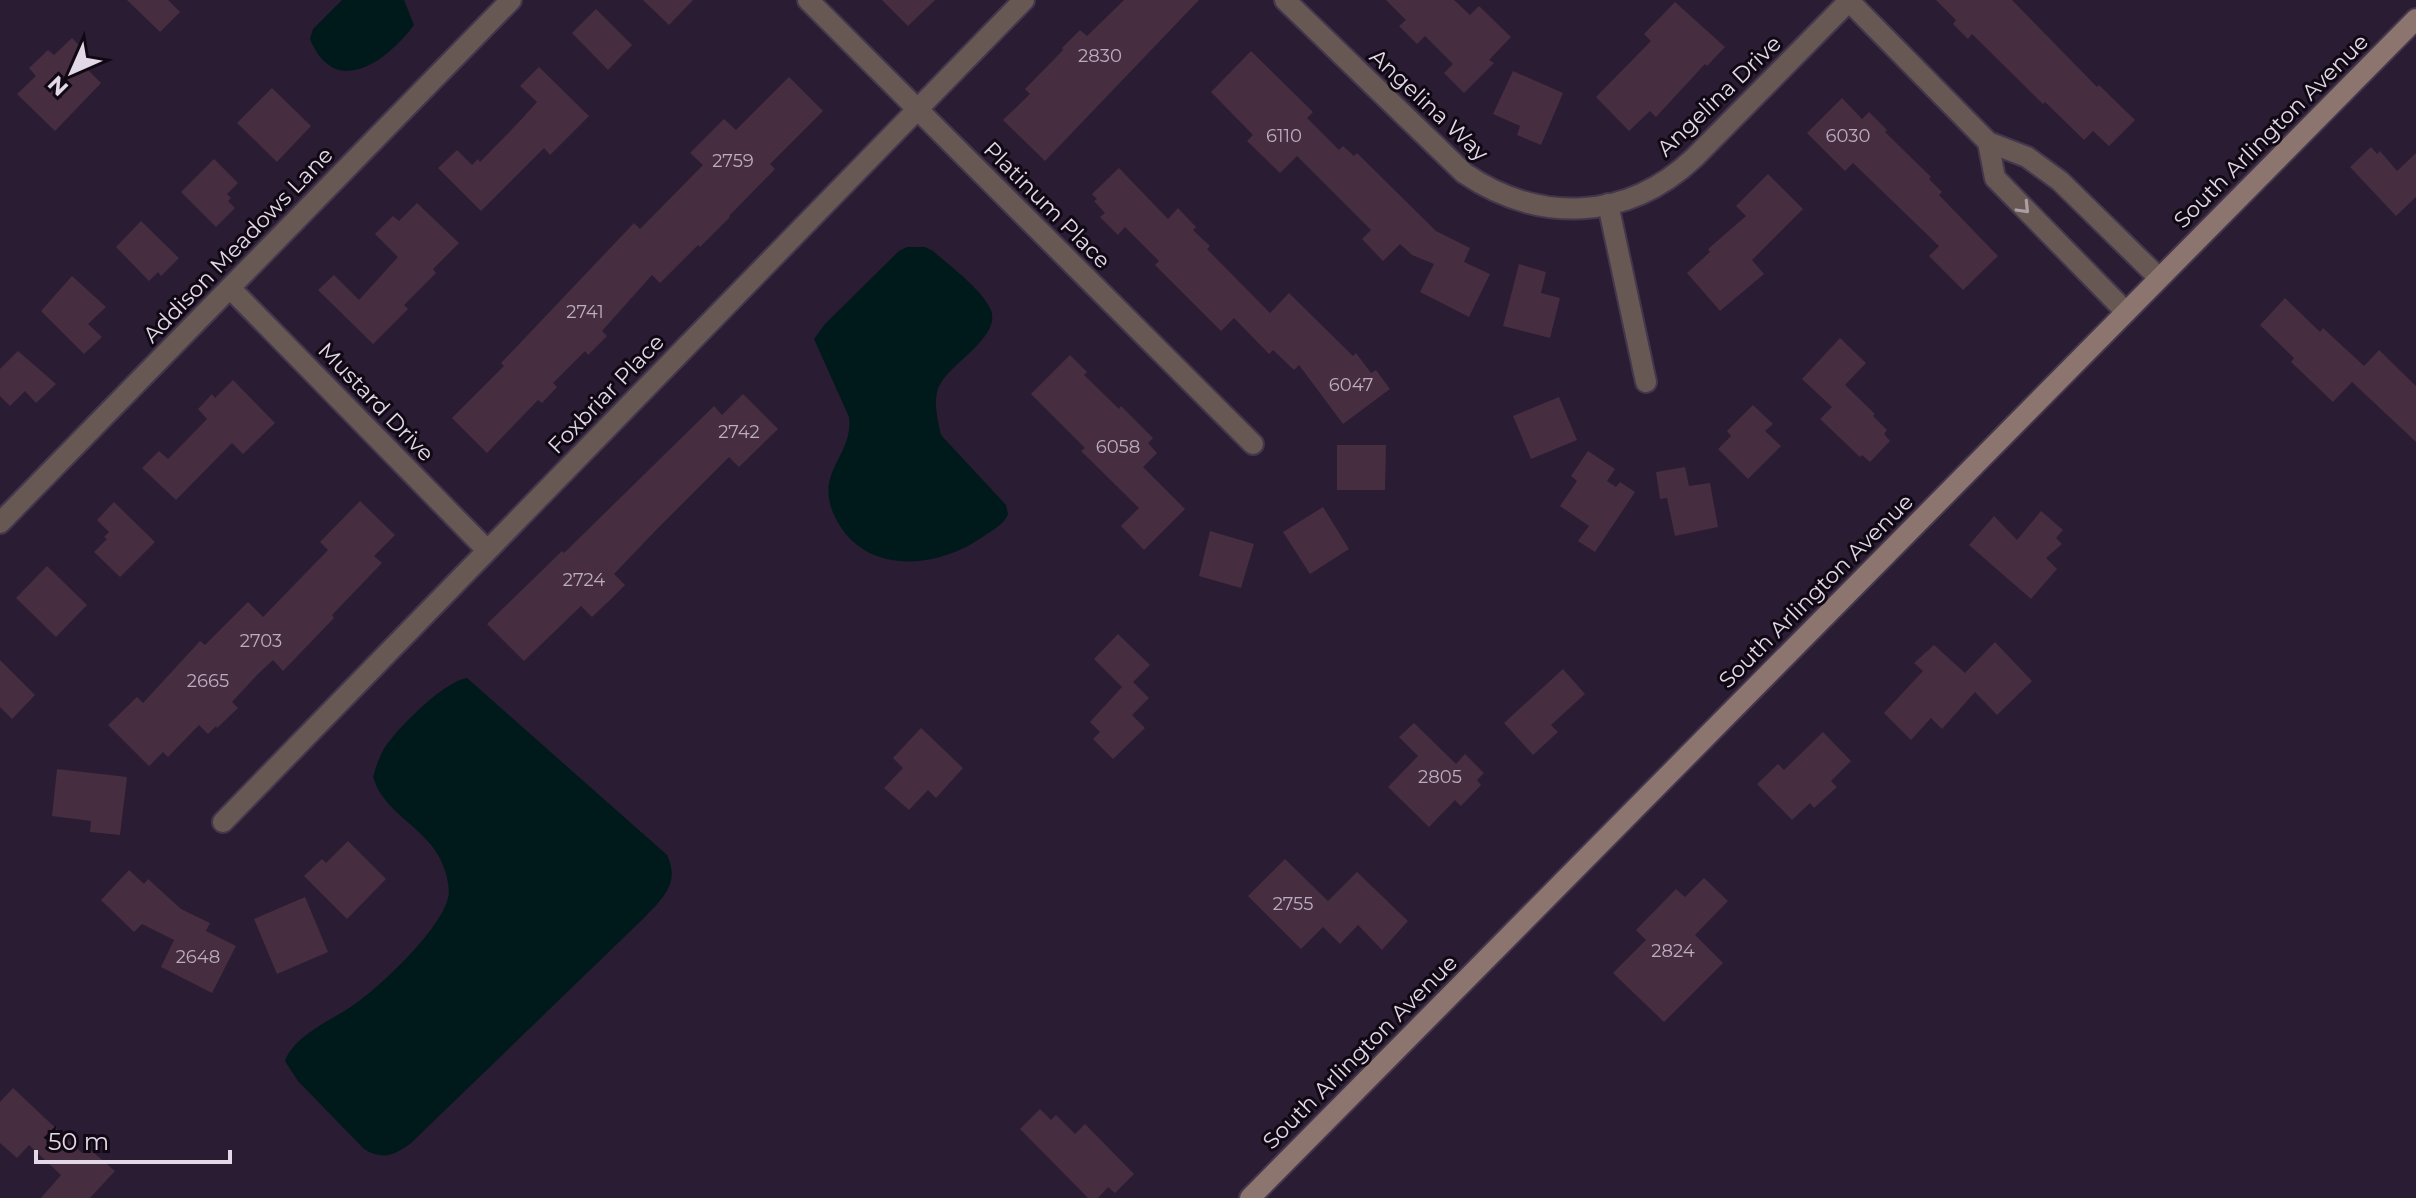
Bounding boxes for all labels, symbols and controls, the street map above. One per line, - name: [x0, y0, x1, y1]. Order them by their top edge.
- street label: South Arlington Avenue: [2168, 28, 2374, 234]
- street label: Angelina Drive: [1651, 30, 1787, 162]
- north arrow: [32, 32, 112, 112]
- street label: Angelina Way: [1364, 43, 1494, 167]
- house number: 2830: [1078, 45, 1122, 67]
- text: N: [42, 70, 74, 102]
- house number: 6110: [1266, 125, 1302, 147]
- house number: 6030: [1826, 125, 1870, 147]
- street label: Platinum Place: [978, 136, 1116, 274]
- street label: Addison Meadows Lane: [137, 141, 339, 349]
- house number: 2759: [712, 150, 754, 172]
- one-way arrow: [2014, 199, 2029, 213]
- house number: 2741: [566, 301, 604, 323]
- street label: Foxbriar Place: [542, 329, 670, 459]
- street label: Mustard Drive: [313, 337, 439, 467]
- house number: 6047: [1329, 374, 1373, 396]
- house number: 2742: [718, 421, 760, 443]
- house number: 6058: [1096, 436, 1140, 458]
- street label: South Arlington Avenue: [1713, 488, 1919, 694]
- house number: 2724: [563, 569, 605, 591]
- house number: 2703: [240, 630, 282, 652]
- house number: 2665: [187, 670, 229, 692]
- house number: 2805: [1418, 766, 1462, 788]
- house number: 2755: [1273, 893, 1313, 915]
- house number: 2824: [1651, 940, 1695, 962]
- house number: 2648: [176, 946, 220, 968]
- street label: South Arlington Avenue: [1257, 949, 1463, 1155]
- scale bar: [36, 1114, 230, 1164]
- text: 50 m: [48, 1127, 109, 1156]

